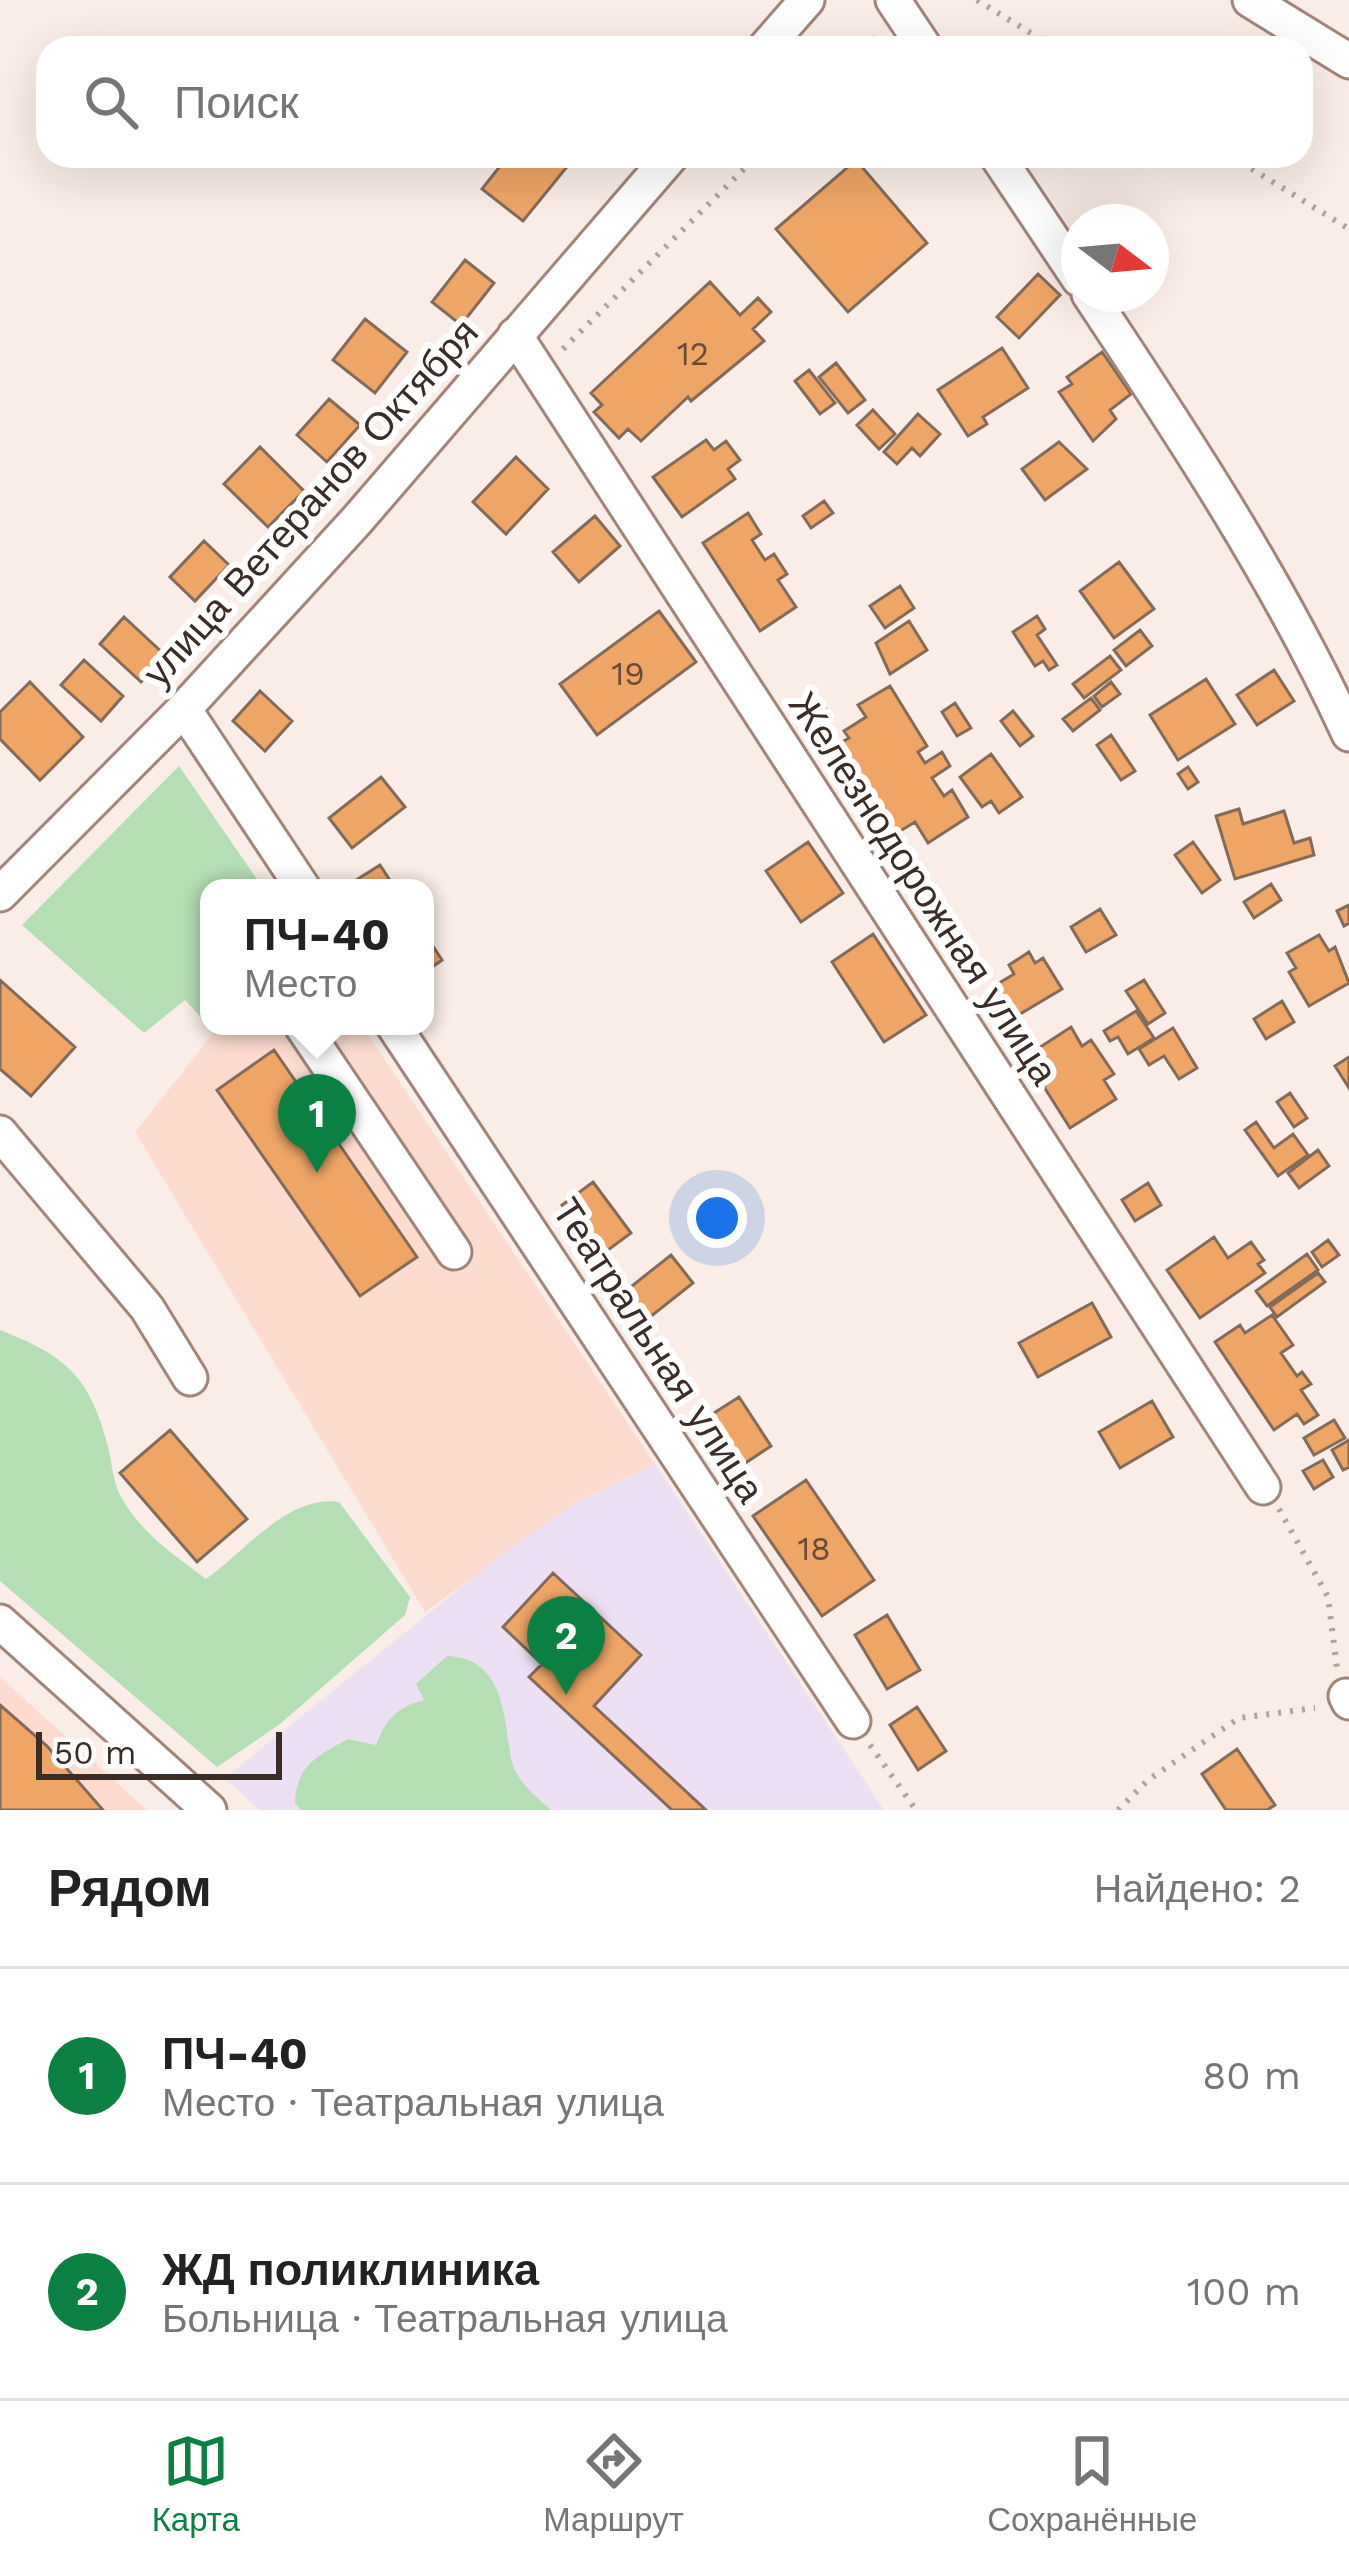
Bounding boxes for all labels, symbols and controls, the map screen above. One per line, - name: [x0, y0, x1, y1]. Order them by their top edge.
- search box: [36, 36, 1313, 168]
- icon: search: [78, 69, 144, 135]
- text: Поиск: [174, 76, 299, 129]
- north arrow: [1061, 204, 1169, 312]
- street label: улица Ветеранов Октября: [134, 310, 487, 695]
- house number: 12: [677, 334, 709, 373]
- house number: 19: [611, 654, 645, 693]
- street label: Железнодорожная улица: [780, 684, 1067, 1093]
- popup: [200, 879, 434, 1035]
- text: ПЧ-40: [244, 908, 390, 961]
- text: Место: [244, 961, 357, 1006]
- pin: 1: [278, 1074, 356, 1173]
- your location: [687, 1188, 747, 1248]
- street label: Театральная улица: [543, 1190, 774, 1511]
- house number: 18: [797, 1529, 831, 1568]
- pin: 2: [527, 1596, 605, 1695]
- scale bar: [36, 1726, 282, 1779]
- text: 50 m: [54, 1733, 136, 1772]
- text: Рядом: [48, 1859, 212, 1918]
- text: Найдено: 2: [1094, 1866, 1301, 1911]
- text: ПЧ-40: [162, 2027, 308, 2080]
- text: 1: [79, 2053, 95, 2098]
- text: 80 m: [1202, 2053, 1301, 2098]
- text: Место · Театральная улица: [162, 2080, 664, 2125]
- text: ЖД поликлиника: [162, 2243, 539, 2296]
- text: 2: [75, 2269, 99, 2314]
- text: 100 m: [1187, 2269, 1301, 2314]
- text: Больница · Театральная улица: [162, 2296, 728, 2341]
- tab: Карта: [152, 2428, 240, 2539]
- tab: Маршрут: [543, 2428, 684, 2539]
- tab: Сохранённые: [987, 2428, 1197, 2539]

